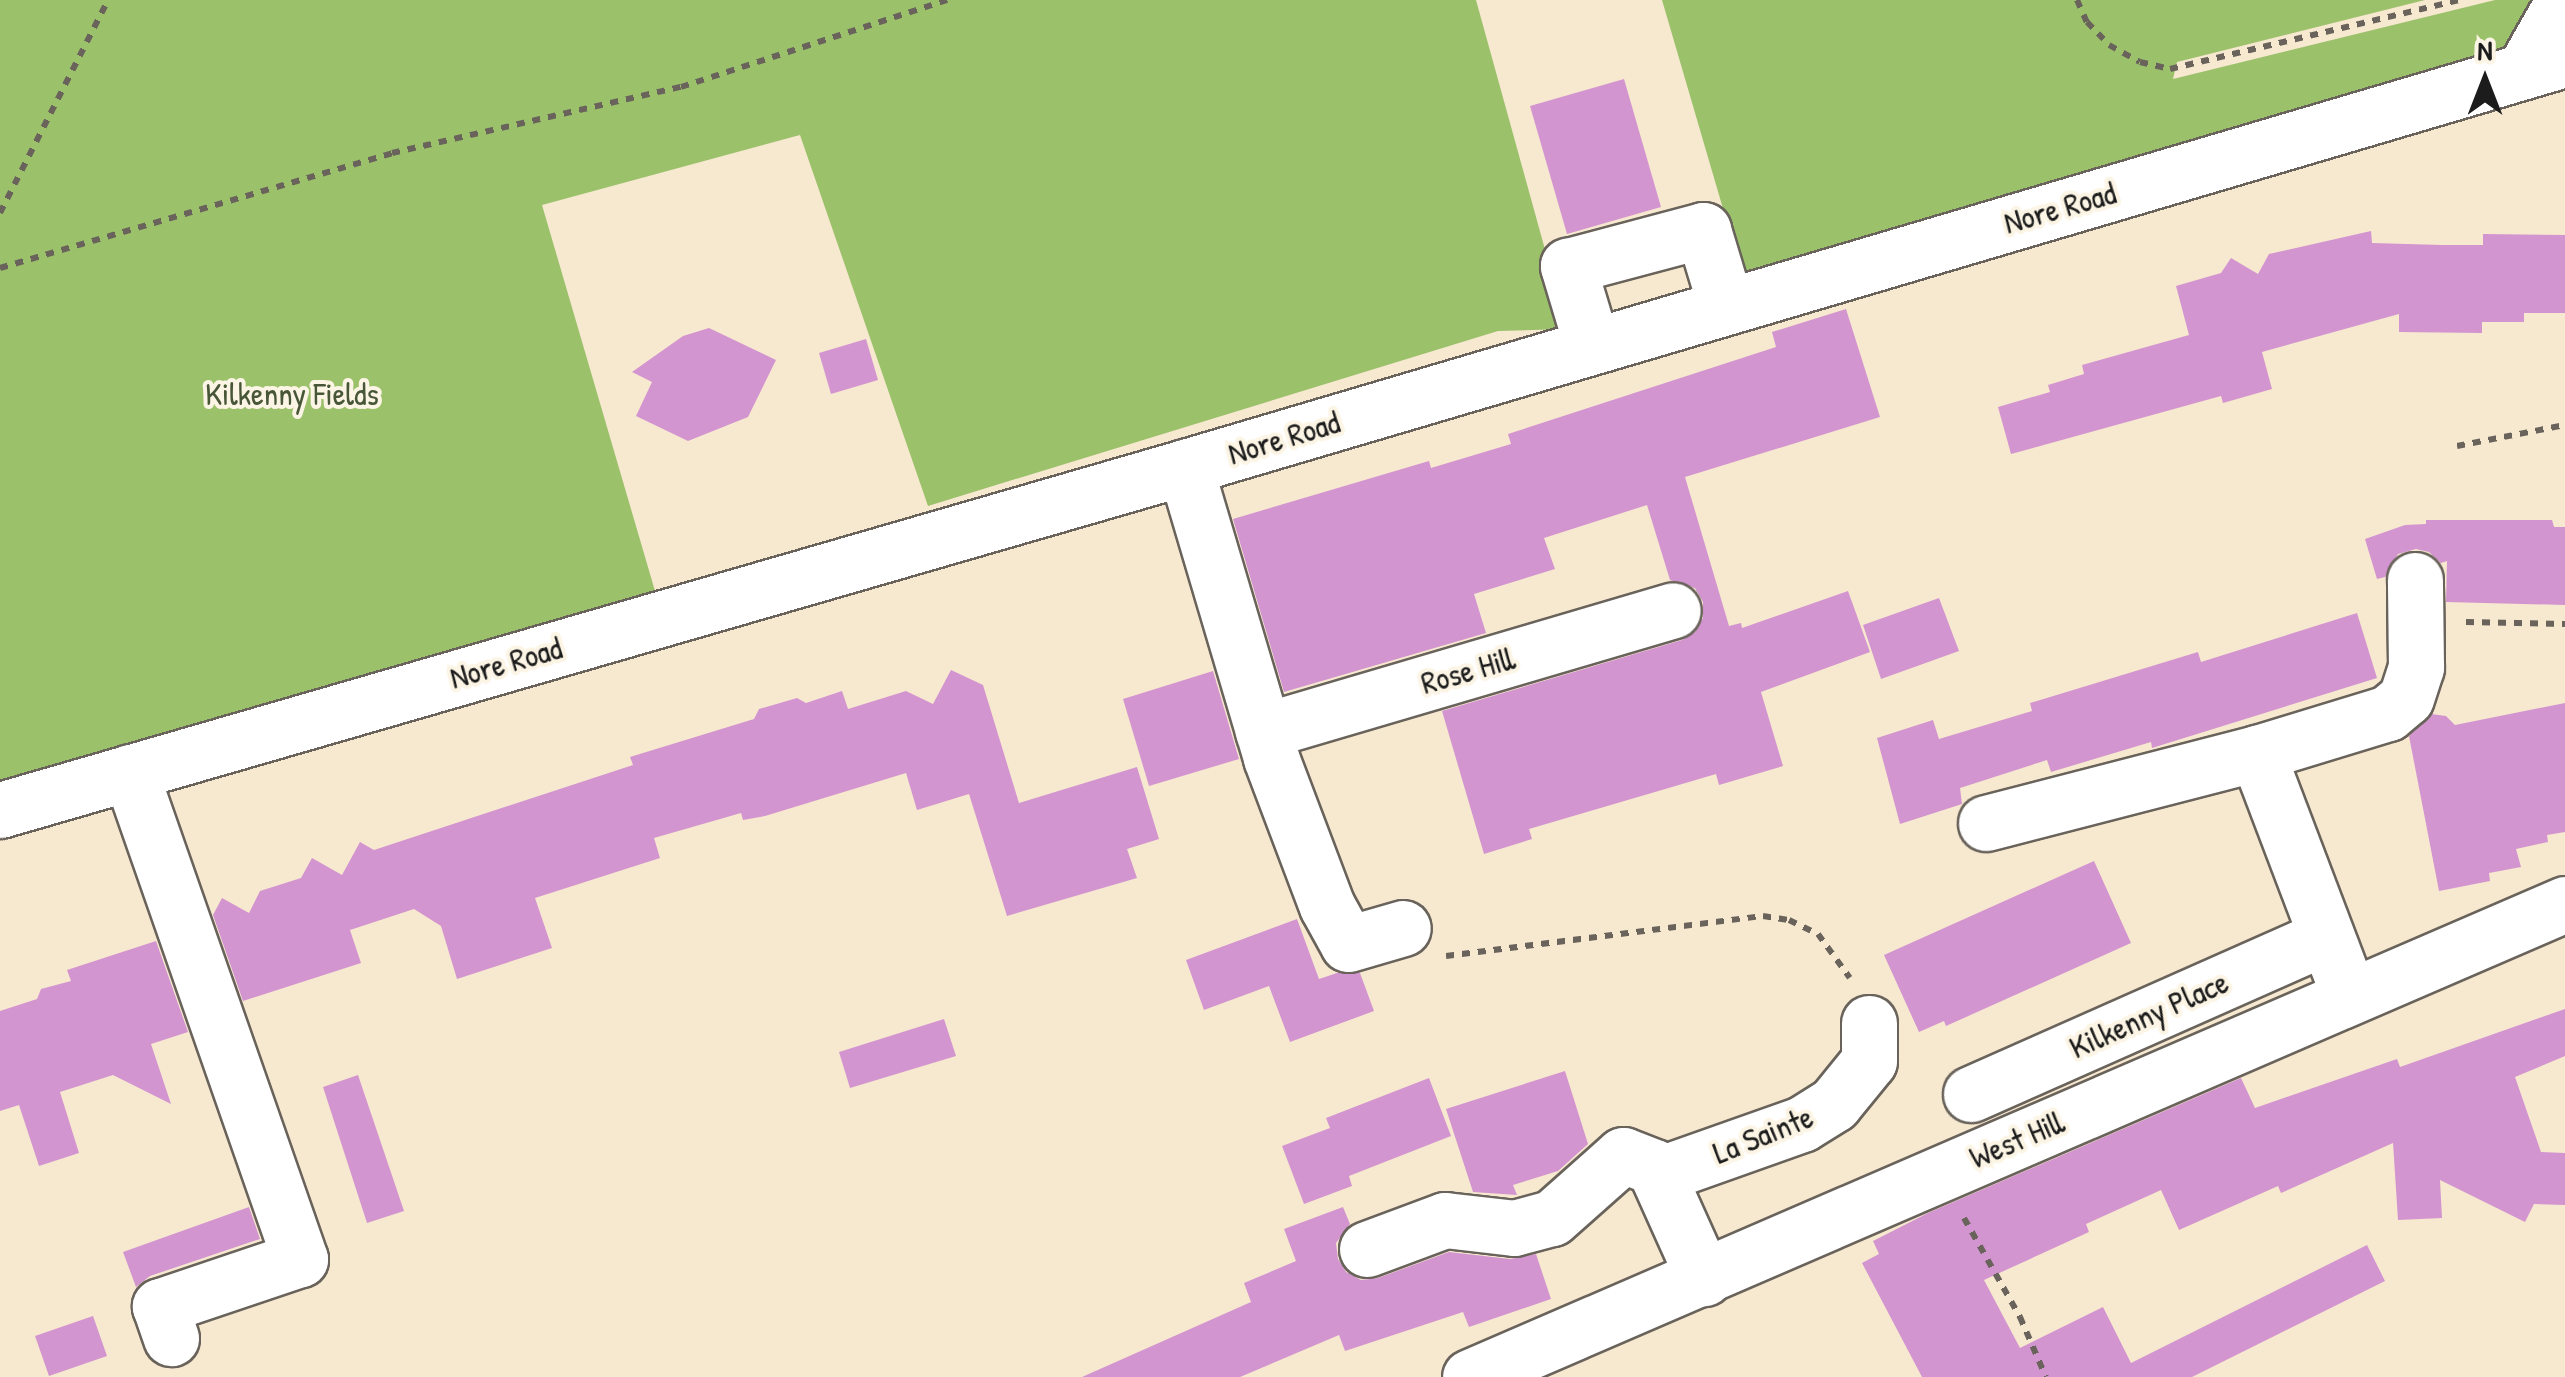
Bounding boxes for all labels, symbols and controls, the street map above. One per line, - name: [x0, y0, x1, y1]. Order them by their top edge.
- north arrow: [2435, 30, 2535, 130]
- text: N: [2478, 31, 2492, 69]
- street label: Nore Road: [2000, 174, 2120, 242]
- park label: Kilkenny Fields: [205, 375, 379, 413]
- street label: Nore Road: [1224, 403, 1344, 473]
- street label: Nore Road: [446, 629, 566, 697]
- street label: Rose Hill: [1417, 639, 1519, 703]
- street label: Kilkenny Place: [2064, 963, 2234, 1067]
- street label: La Sainte: [1707, 1098, 1819, 1172]
- street label: West Hill: [1964, 1103, 2070, 1177]

